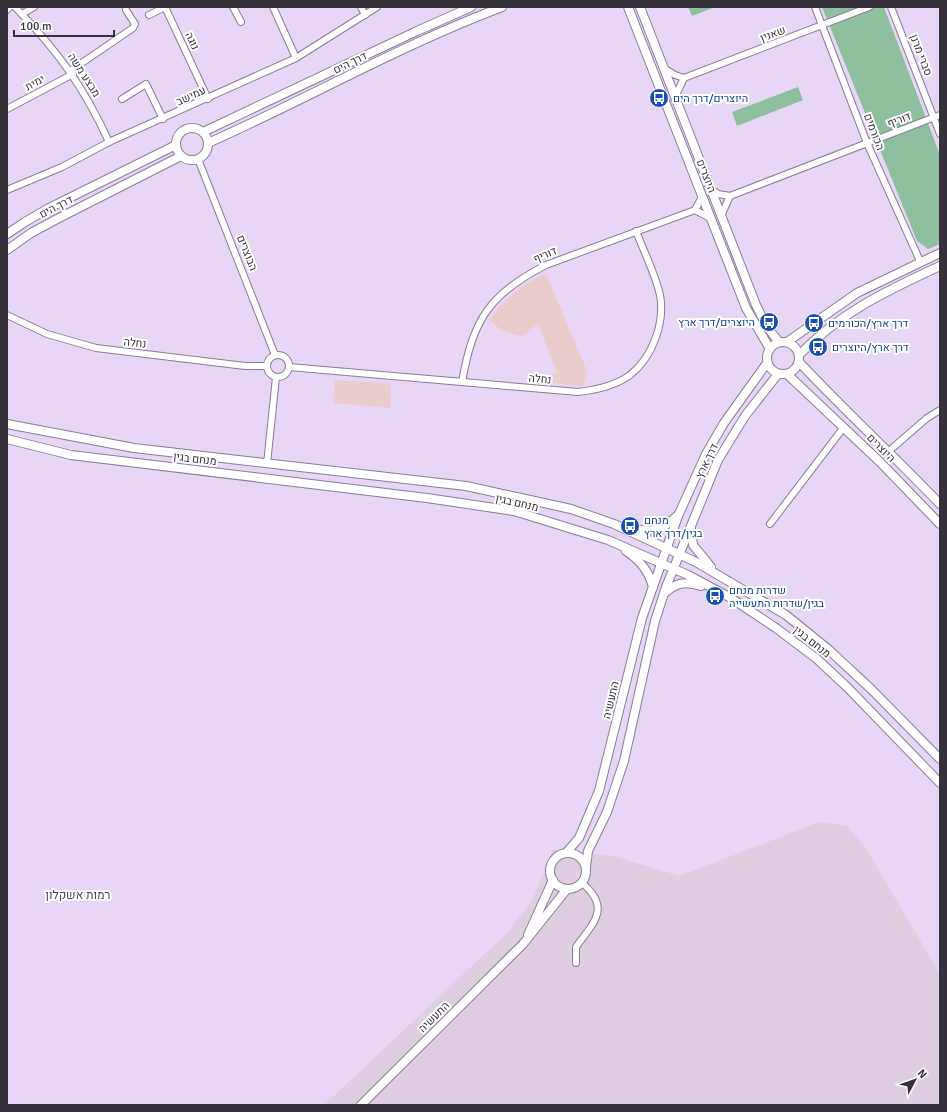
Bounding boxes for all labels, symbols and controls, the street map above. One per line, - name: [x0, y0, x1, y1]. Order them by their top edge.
- scale bar: [14, 12, 114, 38]
- text: 100 m: [20, 19, 52, 34]
- street label: שאנין: [758, 23, 788, 45]
- street label: נוגה: [182, 30, 202, 52]
- street label: סברי מרנן: [907, 32, 935, 78]
- street label: דרך הים: [331, 49, 369, 77]
- street label: מבצע משה: [65, 51, 103, 99]
- street label: ימית: [23, 72, 47, 94]
- street label: עמישב: [174, 84, 208, 108]
- bus stop icon: היוצרים/דרך הים: [648, 87, 670, 109]
- place label: היוצרים/דרך הים: [673, 92, 748, 105]
- street label: דוריף: [885, 109, 913, 130]
- street label: הכורמים: [861, 112, 887, 152]
- street label: היוצרים: [694, 157, 718, 195]
- street label: דרך הים: [37, 193, 75, 221]
- street label: הבוצרים: [234, 233, 260, 273]
- street label: דוריף: [531, 244, 559, 266]
- bus stop icon: היוצרים/דרך ארץ: [758, 311, 780, 333]
- bus stop icon: דרך ארץ/הכורמים: [803, 312, 825, 334]
- place label: היוצרים/דרך ארץ: [678, 316, 755, 329]
- place label: דרך ארץ/הכורמים: [828, 317, 909, 330]
- street label: נחלה: [123, 335, 147, 351]
- bus stop icon: דרך ארץ/היוצרים: [807, 336, 829, 358]
- place label: דרך ארץ/היוצרים: [832, 341, 909, 354]
- street label: נחלה: [528, 372, 552, 386]
- street label: היוצרים: [864, 431, 898, 465]
- street label: דרך ארץ: [693, 441, 721, 481]
- street label: מנחם בגין: [173, 450, 217, 468]
- street label: מנחם בגין: [494, 492, 540, 514]
- place label: מנחם בגין/דרך ארץ: [644, 514, 703, 540]
- bus stop icon: מנחם בגין/דרך ארץ: [619, 515, 641, 537]
- place label: שדרות מנחם בגין/שדרות התעשייה: [729, 584, 824, 610]
- bus stop icon: שדרות מנחם בגין/שדרות התעשייה: [704, 585, 726, 607]
- street label: מנחם בגין: [791, 623, 833, 661]
- street label: התעשיה: [600, 680, 622, 720]
- district label: רמות אשקלון: [45, 888, 111, 903]
- street label: התעשיה: [416, 999, 452, 1035]
- north arrow: [895, 1060, 935, 1100]
- text: N: [915, 1067, 930, 1081]

